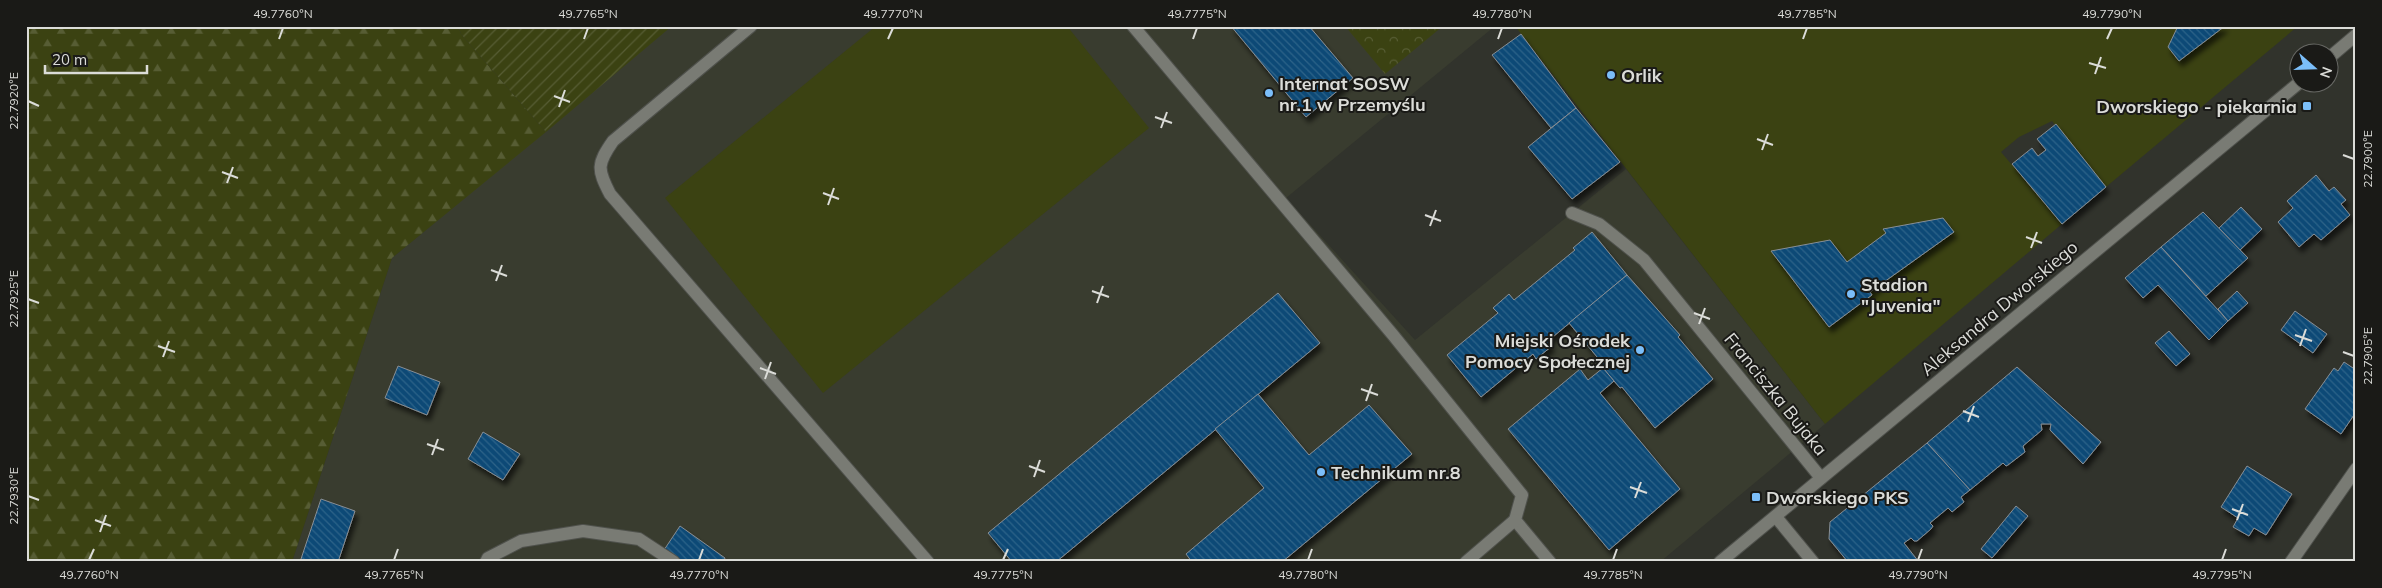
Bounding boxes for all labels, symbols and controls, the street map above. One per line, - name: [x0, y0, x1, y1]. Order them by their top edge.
- text: 49.7760°N: [253, 6, 313, 21]
- text: 49.7765°N: [558, 6, 618, 21]
- text: 49.7770°N: [863, 6, 923, 21]
- text: 49.7775°N: [1167, 6, 1227, 21]
- text: 49.7780°N: [1472, 6, 1532, 21]
- text: 49.7785°N: [1777, 6, 1837, 21]
- text: 49.7790°N: [2082, 6, 2142, 21]
- scale bar: [45, 42, 148, 74]
- north arrow: [2290, 42, 2340, 92]
- text: 20 m: [52, 50, 87, 69]
- place label: Orlik: [1621, 64, 1663, 87]
- text: N: [2316, 64, 2336, 80]
- marker: Orlik: [1605, 69, 1617, 81]
- text: 22.7920°E: [6, 72, 21, 130]
- place label: Internat SOSW nr.1 w Przemyślu: [1279, 72, 1426, 116]
- marker: Internat SOSW nr.1 w Przemyślu: [1263, 87, 1275, 99]
- place label: Dworskiego - piekarnia: [2096, 95, 2297, 118]
- marker: Dworskiego - piekarnia: [2301, 100, 2313, 112]
- text: 22.7900°E: [2360, 130, 2375, 188]
- street label: Aleksandra Dworskiego: [1916, 235, 2082, 381]
- text: 22.7925°E: [6, 270, 21, 328]
- place label: Stadion "Juvenia": [1861, 273, 1941, 317]
- marker: Stadion "Juvenia": [1845, 288, 1857, 300]
- text: 22.7905°E: [2360, 327, 2375, 385]
- street label: Franciszka Bujaka: [1719, 328, 1833, 460]
- place label: Miejski Ośrodek Pomocy Społecznej: [1465, 329, 1631, 373]
- marker: Miejski Ośrodek Pomocy Społecznej: [1634, 344, 1646, 356]
- place label: Technikum nr.8: [1331, 461, 1461, 484]
- marker: Technikum nr.8: [1315, 466, 1327, 478]
- text: 22.7930°E: [6, 467, 21, 525]
- place label: Dworskiego PKS: [1766, 486, 1909, 509]
- marker: Dworskiego PKS: [1750, 491, 1762, 503]
- text: 49.7760°N: [59, 567, 119, 582]
- text: 49.7765°N: [364, 567, 424, 582]
- text: 49.7770°N: [669, 567, 729, 582]
- text: 49.7775°N: [973, 567, 1033, 582]
- text: 49.7780°N: [1278, 567, 1338, 582]
- text: 49.7785°N: [1583, 567, 1643, 582]
- text: 49.7790°N: [1888, 567, 1948, 582]
- text: 49.7795°N: [2192, 567, 2252, 582]

